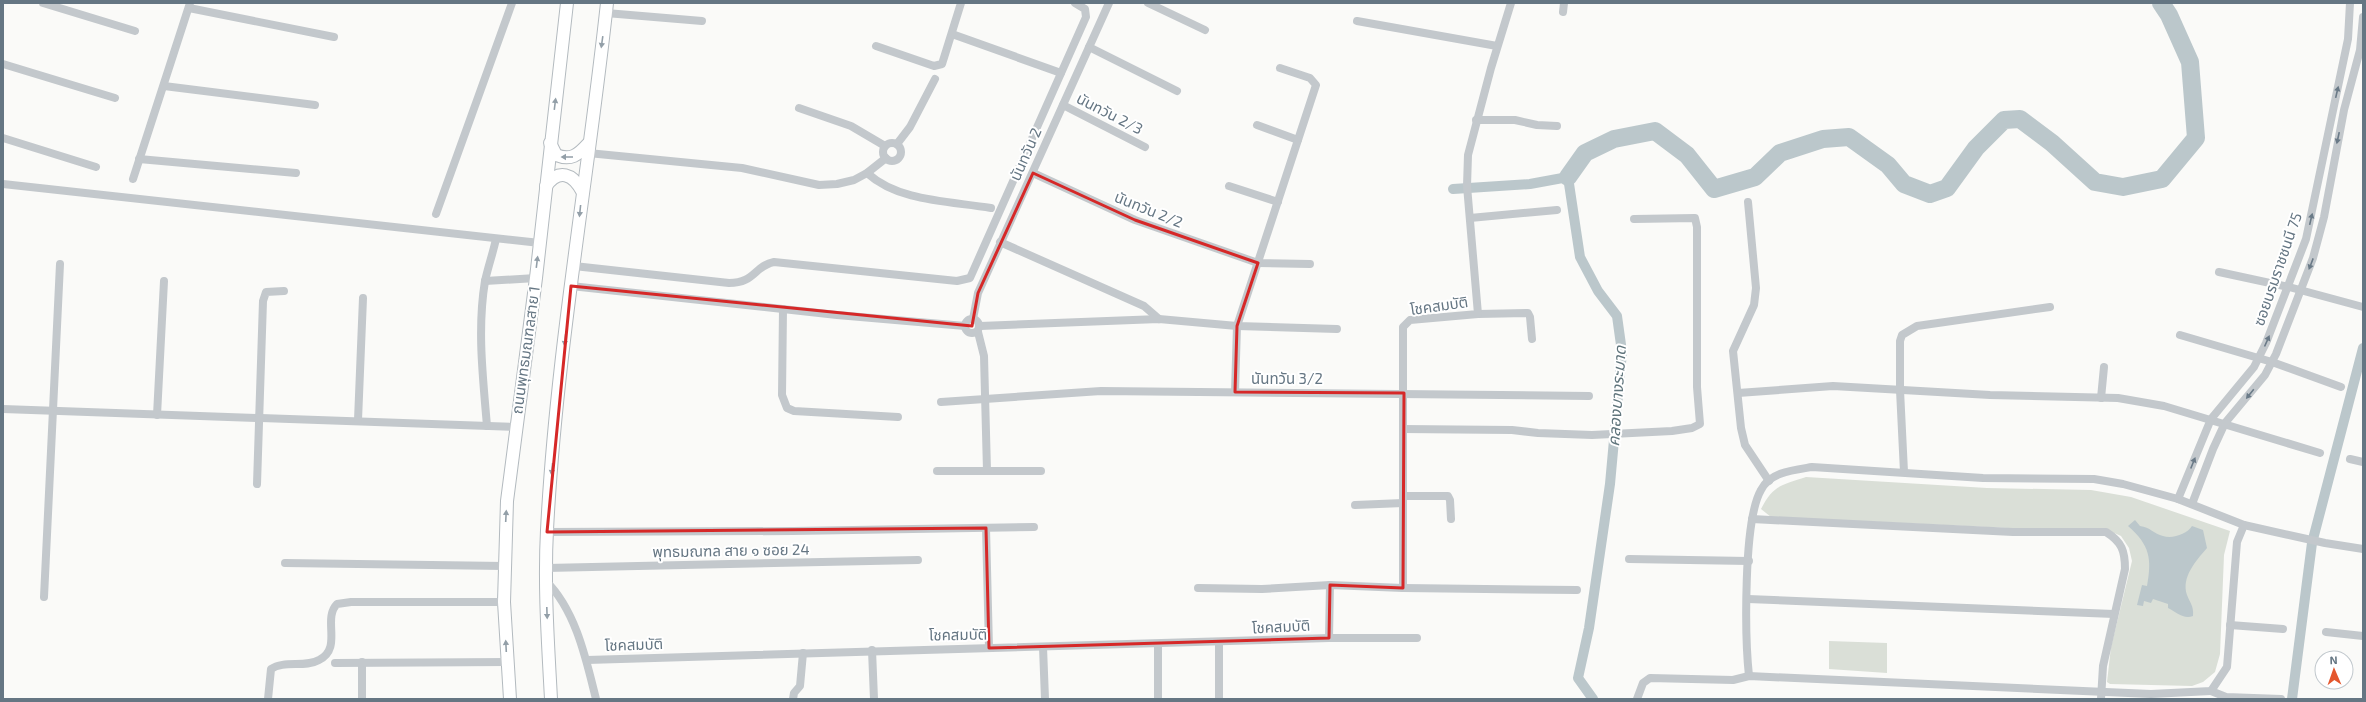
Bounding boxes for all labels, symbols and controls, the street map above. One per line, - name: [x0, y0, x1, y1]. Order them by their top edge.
- one-way arrow: [599, 36, 605, 48]
- one-way arrow: [2334, 85, 2340, 98]
- street label: นันทวัน 2/3: [1074, 89, 1146, 137]
- one-way arrow: [552, 98, 558, 110]
- street label: นันทวัน 2: [1005, 125, 1045, 183]
- one-way arrow: [2335, 131, 2341, 144]
- one-way arrow: [560, 154, 573, 160]
- street label: นันทวัน 2/2: [1112, 187, 1186, 231]
- one-way arrow: [577, 205, 583, 217]
- street label: ซอยบรมราชชนนี 75: [2249, 210, 2305, 328]
- one-way arrow: [2308, 213, 2314, 225]
- one-way arrow: [534, 256, 541, 268]
- one-way arrow: [2307, 259, 2313, 271]
- street label: ถนนพุทธมณฑลสาย 1: [507, 285, 544, 415]
- street label: โชคสมบัติ: [1409, 292, 1469, 318]
- one-way arrow: [562, 334, 568, 346]
- one-way arrow: [2264, 335, 2270, 347]
- water label: คลองบางระมาด: [1603, 344, 1629, 447]
- street label: นันทวัน 3/2: [1251, 369, 1323, 387]
- one-way arrow: [2245, 388, 2254, 399]
- one-way arrow: [2190, 456, 2196, 468]
- one-way arrow: [549, 463, 555, 475]
- one-way arrow: [502, 510, 509, 522]
- street label: พุทธมณฑล สาย ๑ ซอย 24: [652, 540, 810, 561]
- one-way arrow: [544, 607, 550, 620]
- street label: โชคสมบัติ: [1251, 615, 1311, 637]
- street label: โชคสมบัติ: [929, 624, 987, 644]
- street label: โชคสมบัติ: [605, 634, 663, 654]
- one-way arrow: [503, 640, 510, 652]
- north arrow: [2314, 650, 2354, 690]
- text: N: [2329, 653, 2338, 666]

